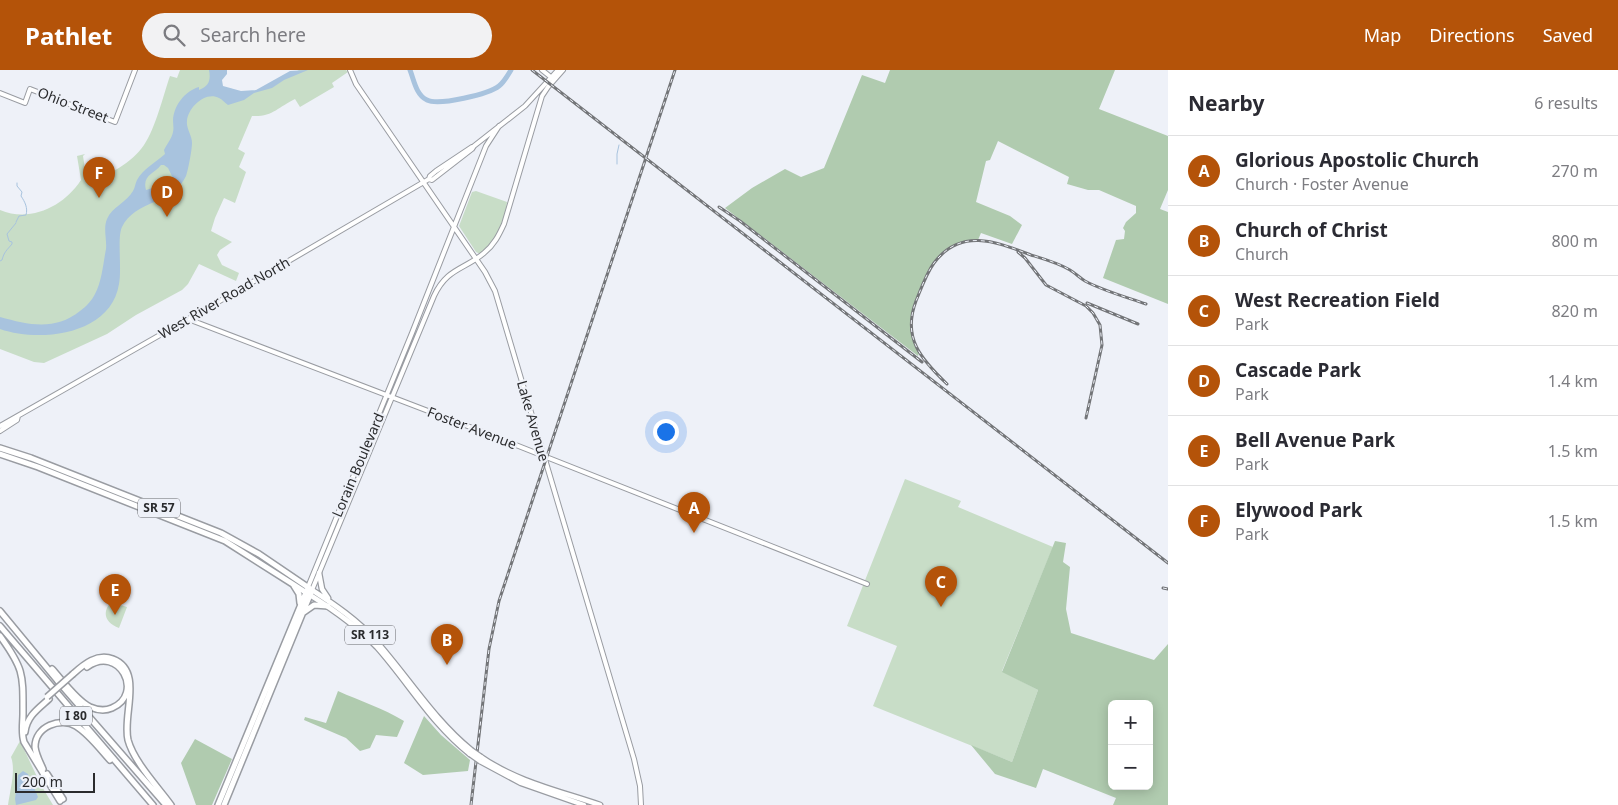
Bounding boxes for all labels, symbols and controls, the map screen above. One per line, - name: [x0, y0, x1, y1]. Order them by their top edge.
- search box: [142, 13, 492, 58]
- text: Pathlet: [25, 19, 112, 52]
- icon: search: [160, 21, 188, 49]
- text: Search here: [200, 22, 306, 48]
- text: Map: [1364, 23, 1401, 47]
- text: Directions: [1429, 23, 1515, 47]
- text: Saved: [1543, 23, 1593, 47]
- street label: Ohio Street: [35, 82, 111, 127]
- text: Nearby: [1188, 89, 1264, 117]
- text: 6 results: [1534, 92, 1598, 114]
- text: Glorious Apostolic Church: [1235, 147, 1479, 173]
- pin: F: [83, 157, 115, 198]
- text: A: [1198, 160, 1210, 182]
- text: 270 m: [1551, 160, 1598, 182]
- text: Church · Foster Avenue: [1235, 173, 1409, 195]
- pin: D: [151, 176, 183, 217]
- text: Church of Christ: [1235, 217, 1388, 243]
- text: B: [1199, 230, 1209, 252]
- text: 800 m: [1551, 230, 1598, 252]
- text: Church: [1235, 243, 1289, 265]
- street label: West River Road North: [155, 252, 293, 343]
- text: West Recreation Field: [1235, 287, 1440, 313]
- text: C: [1199, 300, 1209, 322]
- text: 820 m: [1551, 300, 1598, 322]
- text: Park: [1235, 313, 1269, 335]
- text: Cascade Park: [1235, 357, 1361, 383]
- text: D: [1198, 370, 1210, 392]
- text: 1.4 km: [1548, 370, 1598, 392]
- street label: Lake Avenue: [513, 378, 554, 464]
- text: Park: [1235, 383, 1269, 405]
- street label: Foster Avenue: [425, 402, 520, 453]
- street label: Lorain Boulevard: [327, 410, 388, 520]
- your location: [653, 419, 679, 445]
- text: Bell Avenue Park: [1235, 427, 1395, 453]
- text: E: [1200, 440, 1208, 462]
- text: 1.5 km: [1548, 440, 1598, 462]
- text: Park: [1235, 453, 1269, 475]
- pin: A: [678, 492, 710, 533]
- text: Elywood Park: [1235, 497, 1363, 523]
- road number: SR 57: [138, 498, 180, 518]
- text: F: [1200, 510, 1208, 532]
- text: 1.5 km: [1548, 510, 1598, 532]
- text: Park: [1235, 523, 1269, 545]
- pin: C: [925, 566, 957, 607]
- pin: E: [99, 574, 131, 615]
- pin: B: [431, 624, 463, 665]
- road number: SR 113: [345, 626, 395, 644]
- map controls: [1108, 700, 1153, 790]
- button: +: [1108, 700, 1153, 745]
- road number: I 80: [60, 706, 92, 726]
- button: −: [1108, 745, 1153, 790]
- scale bar: [15, 770, 95, 793]
- text: 200 m: [22, 772, 63, 791]

